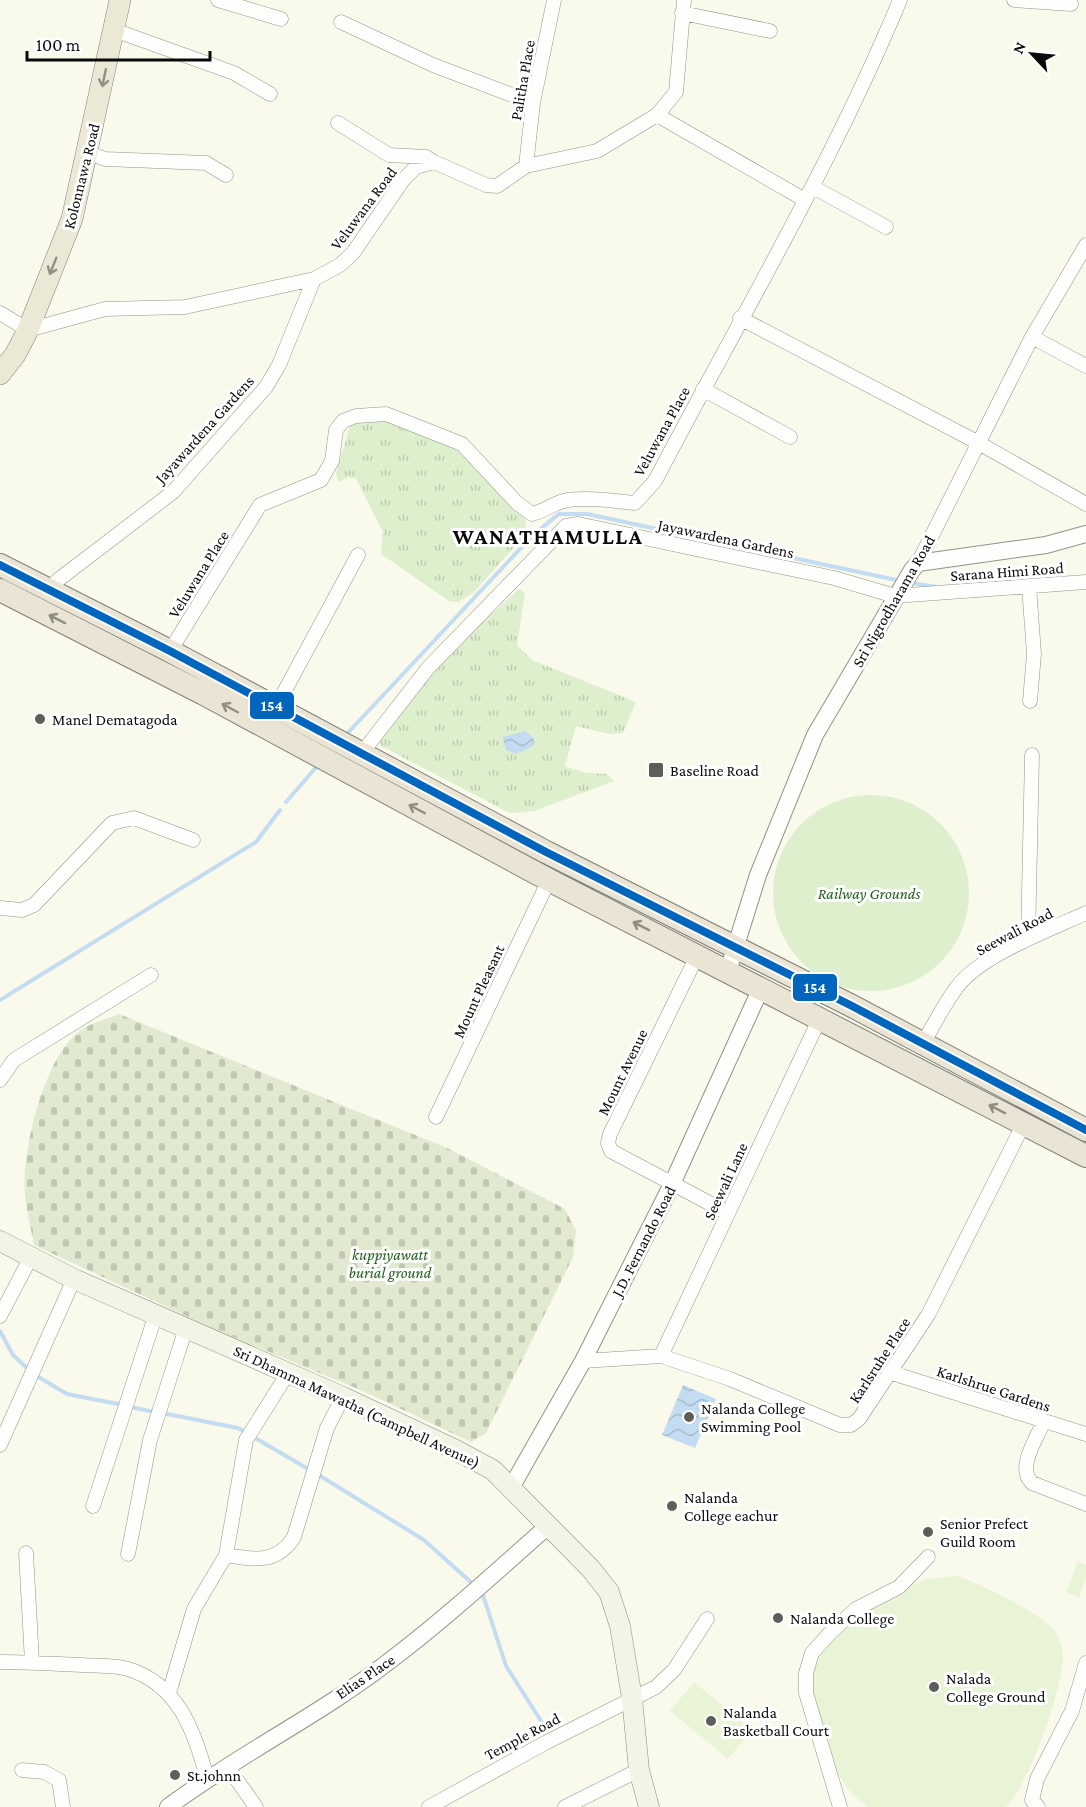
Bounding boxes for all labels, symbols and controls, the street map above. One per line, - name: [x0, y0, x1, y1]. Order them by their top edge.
- scale bar: [27, 24, 210, 62]
- north arrow: [1002, 24, 1062, 84]
- text: 100 m: [36, 35, 81, 55]
- street label: Palitha Place: [507, 39, 538, 122]
- text: N: [1009, 39, 1029, 56]
- one-way arrow: [98, 68, 109, 87]
- street label: Kolonnawa Road: [60, 121, 103, 231]
- street label: Veluwana Road: [327, 163, 400, 253]
- one-way arrow: [47, 256, 58, 274]
- street label: Jayawardena Gardens: [150, 372, 258, 489]
- street label: Veluwana Place: [630, 384, 693, 479]
- street label: Jayawardena Gardens: [654, 515, 796, 562]
- district label: WANATHAMULLA: [452, 524, 643, 549]
- street label: Veluwana Place: [165, 528, 232, 621]
- street label: Sri Nigrodharama Road: [849, 532, 939, 671]
- street label: Sarana Himi Road: [950, 559, 1065, 584]
- one-way arrow: [48, 613, 66, 624]
- line badge: 154: [249, 691, 295, 720]
- text: 154: [261, 697, 284, 714]
- one-way arrow: [222, 702, 239, 714]
- place label: Manel Dematagoda: [52, 711, 178, 729]
- marker: Manel Dematagoda: [33, 712, 47, 726]
- marker: Baseline Road: [647, 761, 665, 779]
- place label: Baseline Road: [670, 762, 760, 779]
- one-way arrow: [409, 803, 426, 815]
- park label: Railway Grounds: [818, 885, 920, 903]
- street label: Seewali Road: [973, 904, 1056, 959]
- one-way arrow: [633, 920, 651, 931]
- street label: Mount Pleasant: [449, 941, 508, 1041]
- line badge: 154: [792, 973, 838, 1002]
- text: 154: [804, 979, 827, 996]
- street label: Mount Avenue: [594, 1026, 651, 1118]
- one-way arrow: [988, 1103, 1006, 1115]
- street label: Seewali Lane: [700, 1140, 751, 1222]
- street label: J.D. Fernando Road: [607, 1183, 680, 1302]
- park label: kuppiyawatt burial ground: [349, 1246, 432, 1282]
- street label: Karlsruhe Place: [845, 1314, 913, 1406]
- street label: Sri Dhamma Mawatha (Campbell Avenue): [230, 1342, 483, 1472]
- street label: Karlshrue Gardens: [935, 1362, 1053, 1415]
- place label: Nalanda College Swimming Pool: [701, 1400, 805, 1436]
- marker: Nalanda College Swimming Pool: [682, 1410, 696, 1424]
- place label: Nalanda College eachur: [684, 1489, 779, 1525]
- marker: Nalanda College eachur: [665, 1499, 679, 1513]
- place label: Senior Prefect Guild Room: [940, 1515, 1029, 1550]
- marker: Senior Prefect Guild Room: [921, 1525, 935, 1539]
- place label: Nalanda College: [790, 1610, 894, 1628]
- marker: Nalanda College: [771, 1611, 785, 1625]
- street label: Elias Place: [333, 1651, 398, 1702]
- place label: Nalada College Ground: [946, 1670, 1046, 1706]
- marker: Nalada College Ground: [927, 1680, 941, 1694]
- place label: Nalanda Basketball Court: [723, 1704, 830, 1739]
- street label: Temple Road: [482, 1709, 564, 1764]
- marker: Nalanda Basketball Court: [704, 1714, 718, 1728]
- place label: St.johnn: [187, 1767, 242, 1785]
- marker: St.johnn: [168, 1768, 182, 1782]

